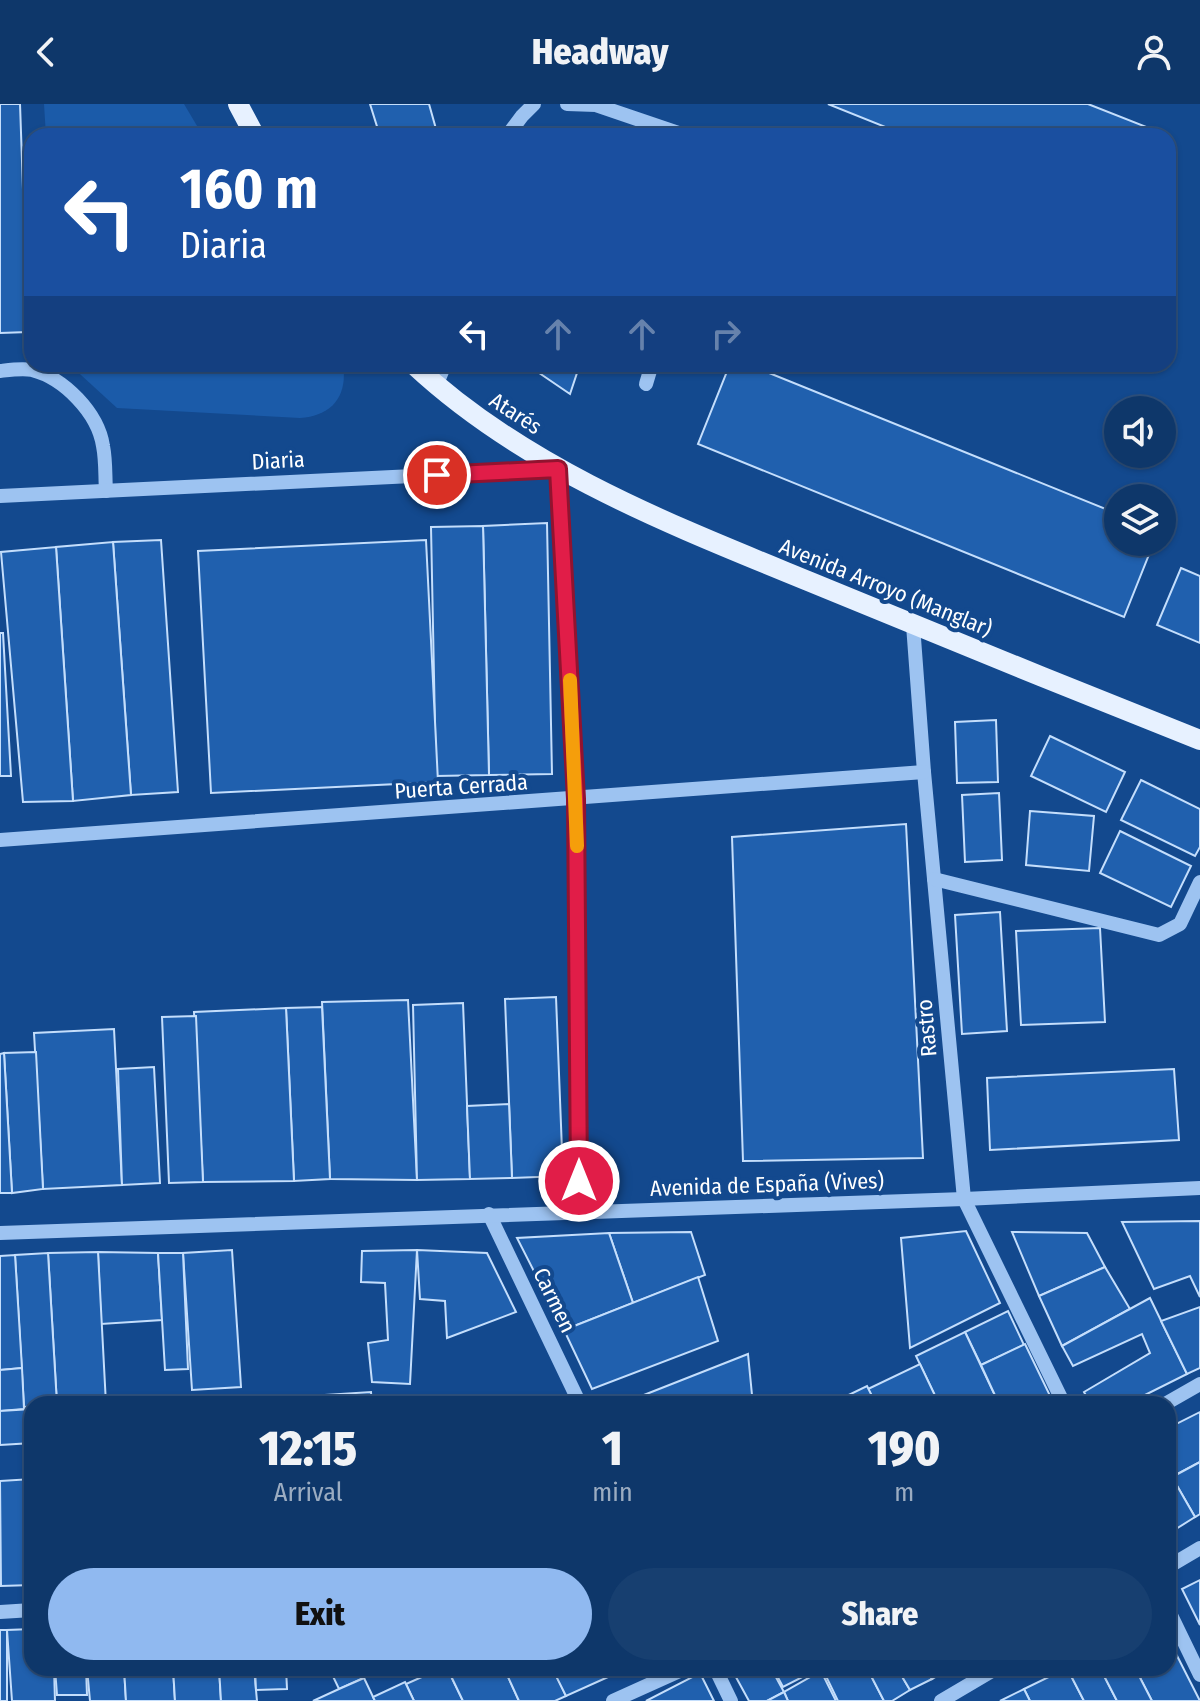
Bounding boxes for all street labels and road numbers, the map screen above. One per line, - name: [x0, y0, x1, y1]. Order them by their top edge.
- street label: Atarés: [485, 387, 547, 440]
- street label: Diaria: [251, 446, 305, 475]
- street label: Avenida Arroyo (Manglar): [776, 532, 996, 642]
- street label: Puerta Cerrada: [393, 768, 529, 805]
- street label: Rastro: [911, 998, 942, 1058]
- street label: Avenida de España (Vives): [650, 1167, 884, 1202]
- street label: Carmen: [527, 1263, 582, 1337]

